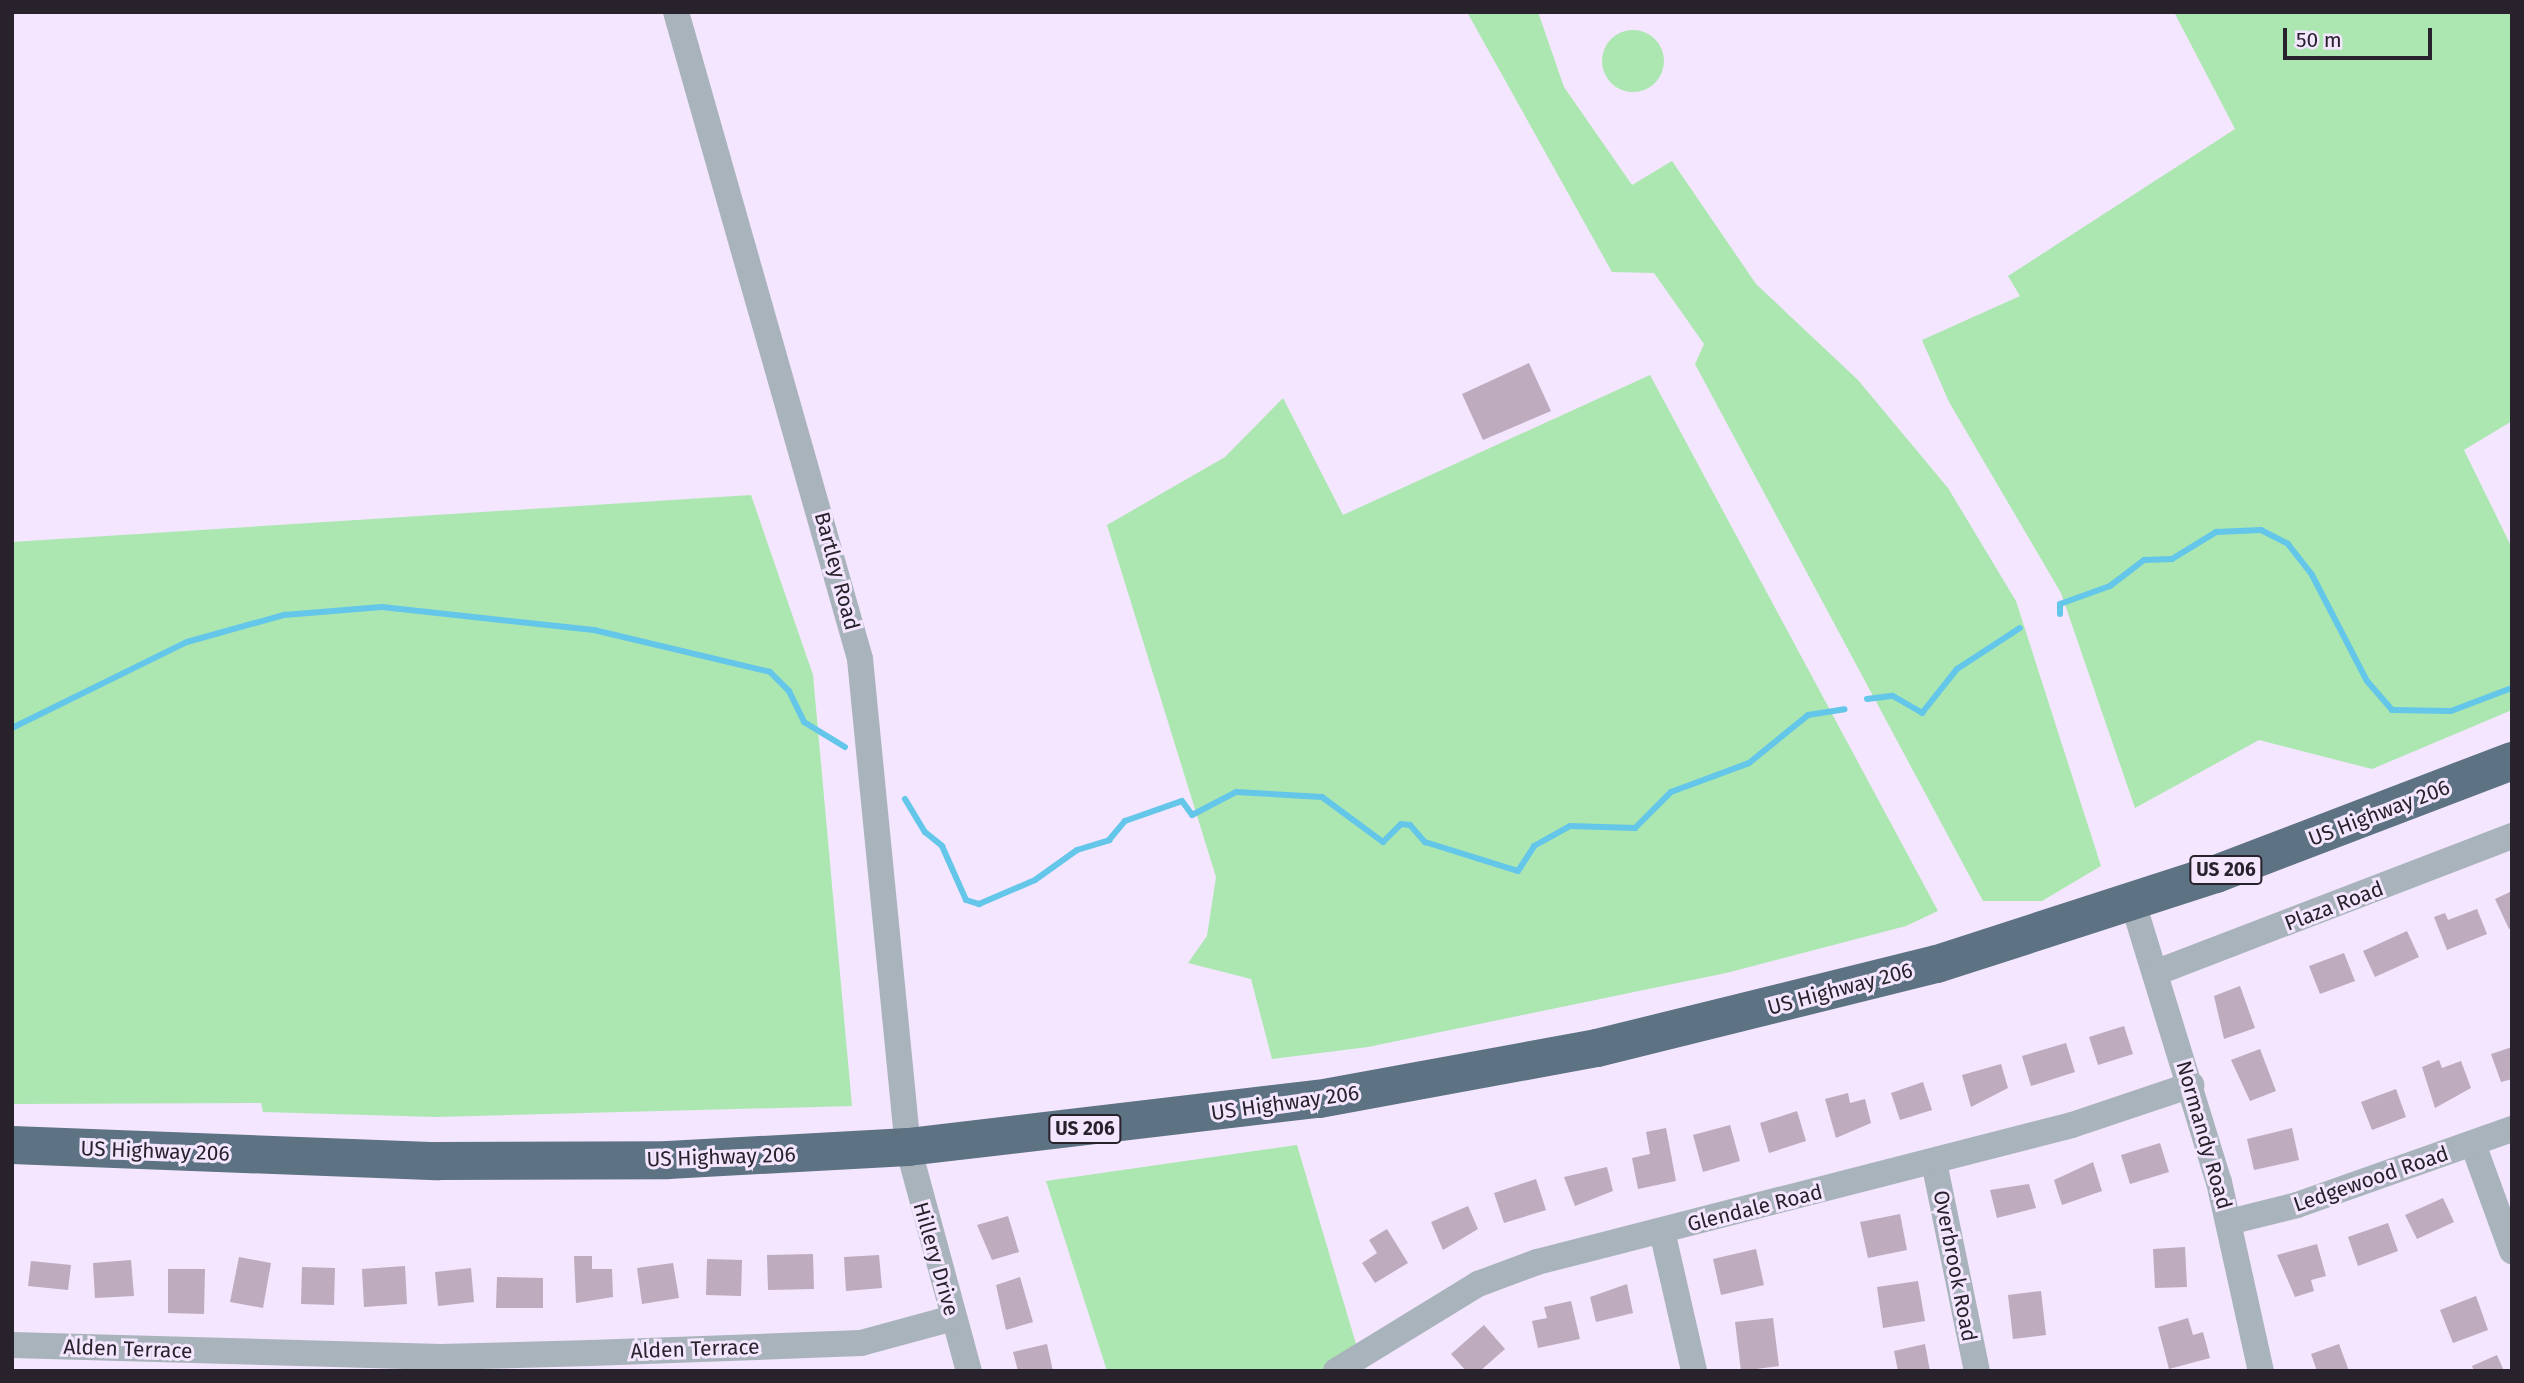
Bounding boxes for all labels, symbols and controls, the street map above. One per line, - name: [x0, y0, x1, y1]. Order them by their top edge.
- scale bar: [2286, 14, 2435, 58]
- text: 50 m: [2296, 27, 2342, 53]
- street label: Bartley Road: [809, 509, 865, 633]
- street label: US Highway 206: [2305, 774, 2453, 852]
- road number: US 206: [2189, 855, 2263, 886]
- street label: Plaza Road: [2281, 876, 2387, 936]
- street label: US Highway 206: [1765, 958, 1915, 1020]
- street label: Normandy Road: [2171, 1058, 2237, 1212]
- street label: US Highway 206: [1209, 1080, 1361, 1126]
- road number: US 206: [1048, 1114, 1122, 1144]
- street label: US Highway 206: [80, 1136, 230, 1166]
- street label: Ledgewood Road: [2290, 1141, 2452, 1217]
- street label: US Highway 206: [646, 1142, 796, 1172]
- street label: Glendale Road: [1685, 1179, 1825, 1237]
- street label: Overbrook Road: [1928, 1188, 1982, 1344]
- street label: Hillery Drive: [908, 1199, 964, 1319]
- street label: Alden Terrace: [63, 1334, 193, 1364]
- street label: Alden Terrace: [630, 1334, 760, 1364]

